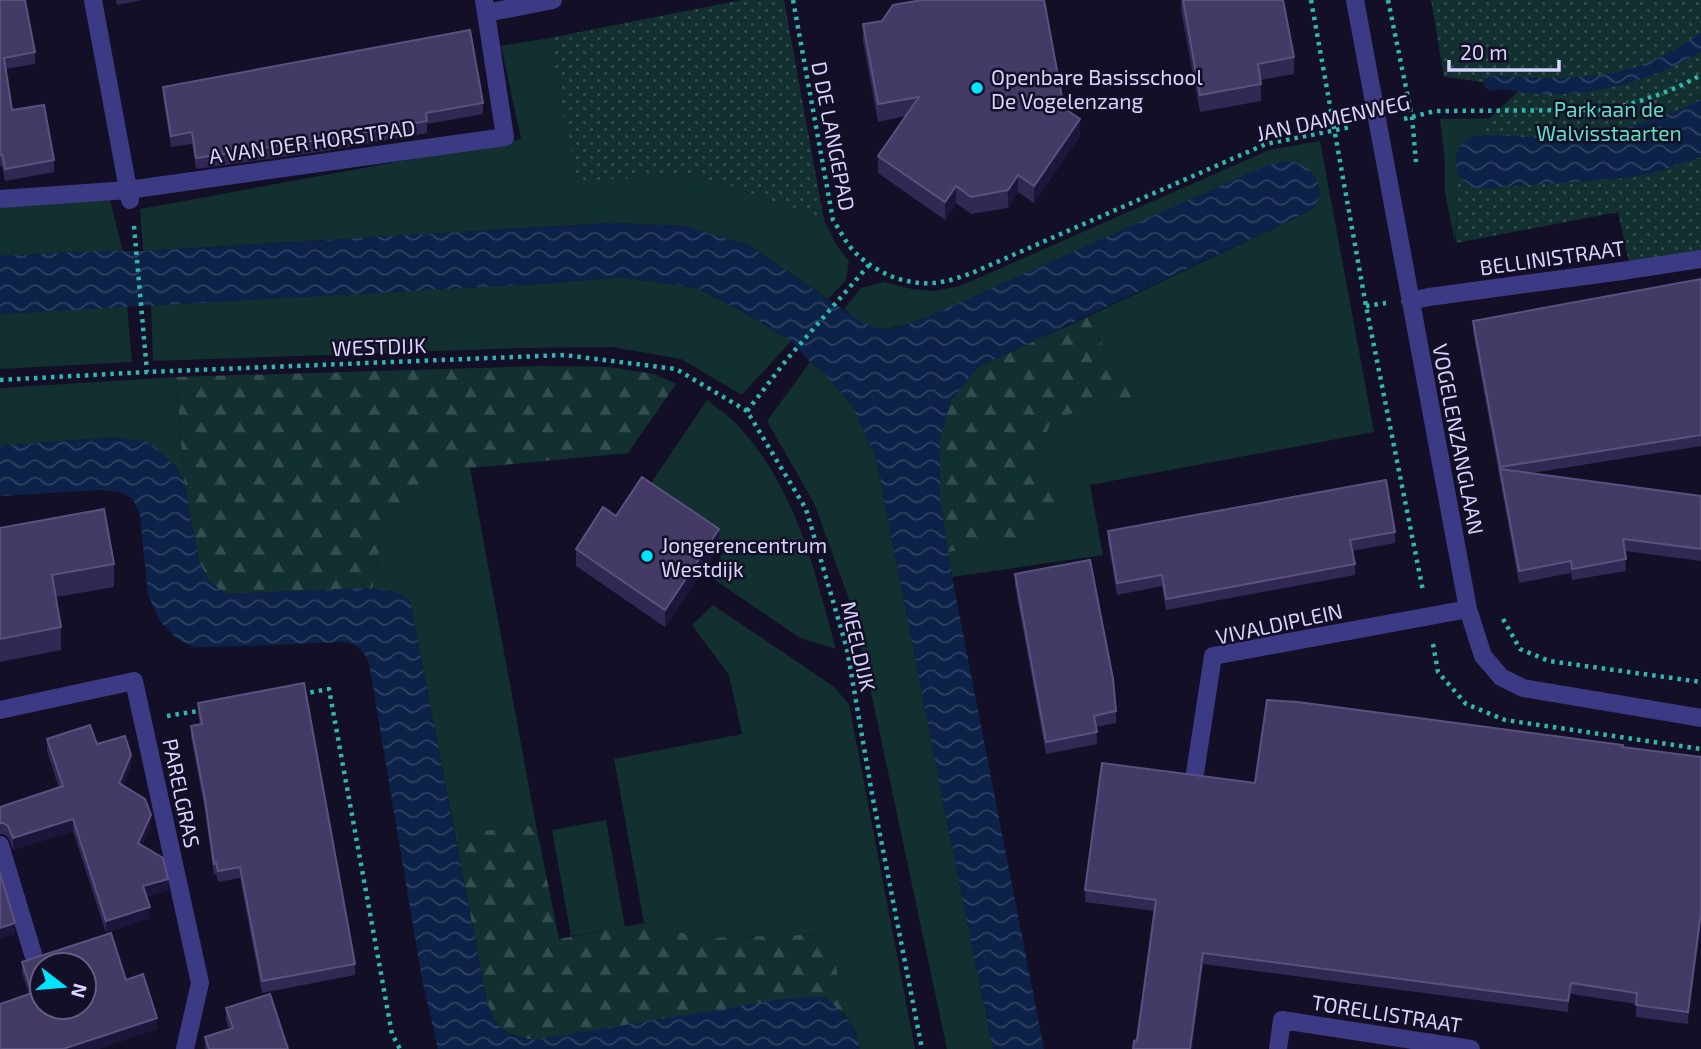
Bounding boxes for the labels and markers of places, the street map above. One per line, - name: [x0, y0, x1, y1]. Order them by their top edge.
- place label: Openbare Basisschool De Vogelenzang: [991, 64, 1203, 113]
- marker: Openbare Basisschool De Vogelenzang: [969, 80, 985, 96]
- place label: Jongerencentrum Westdijk: [661, 532, 827, 582]
- marker: Jongerencentrum Westdijk: [639, 548, 655, 564]

